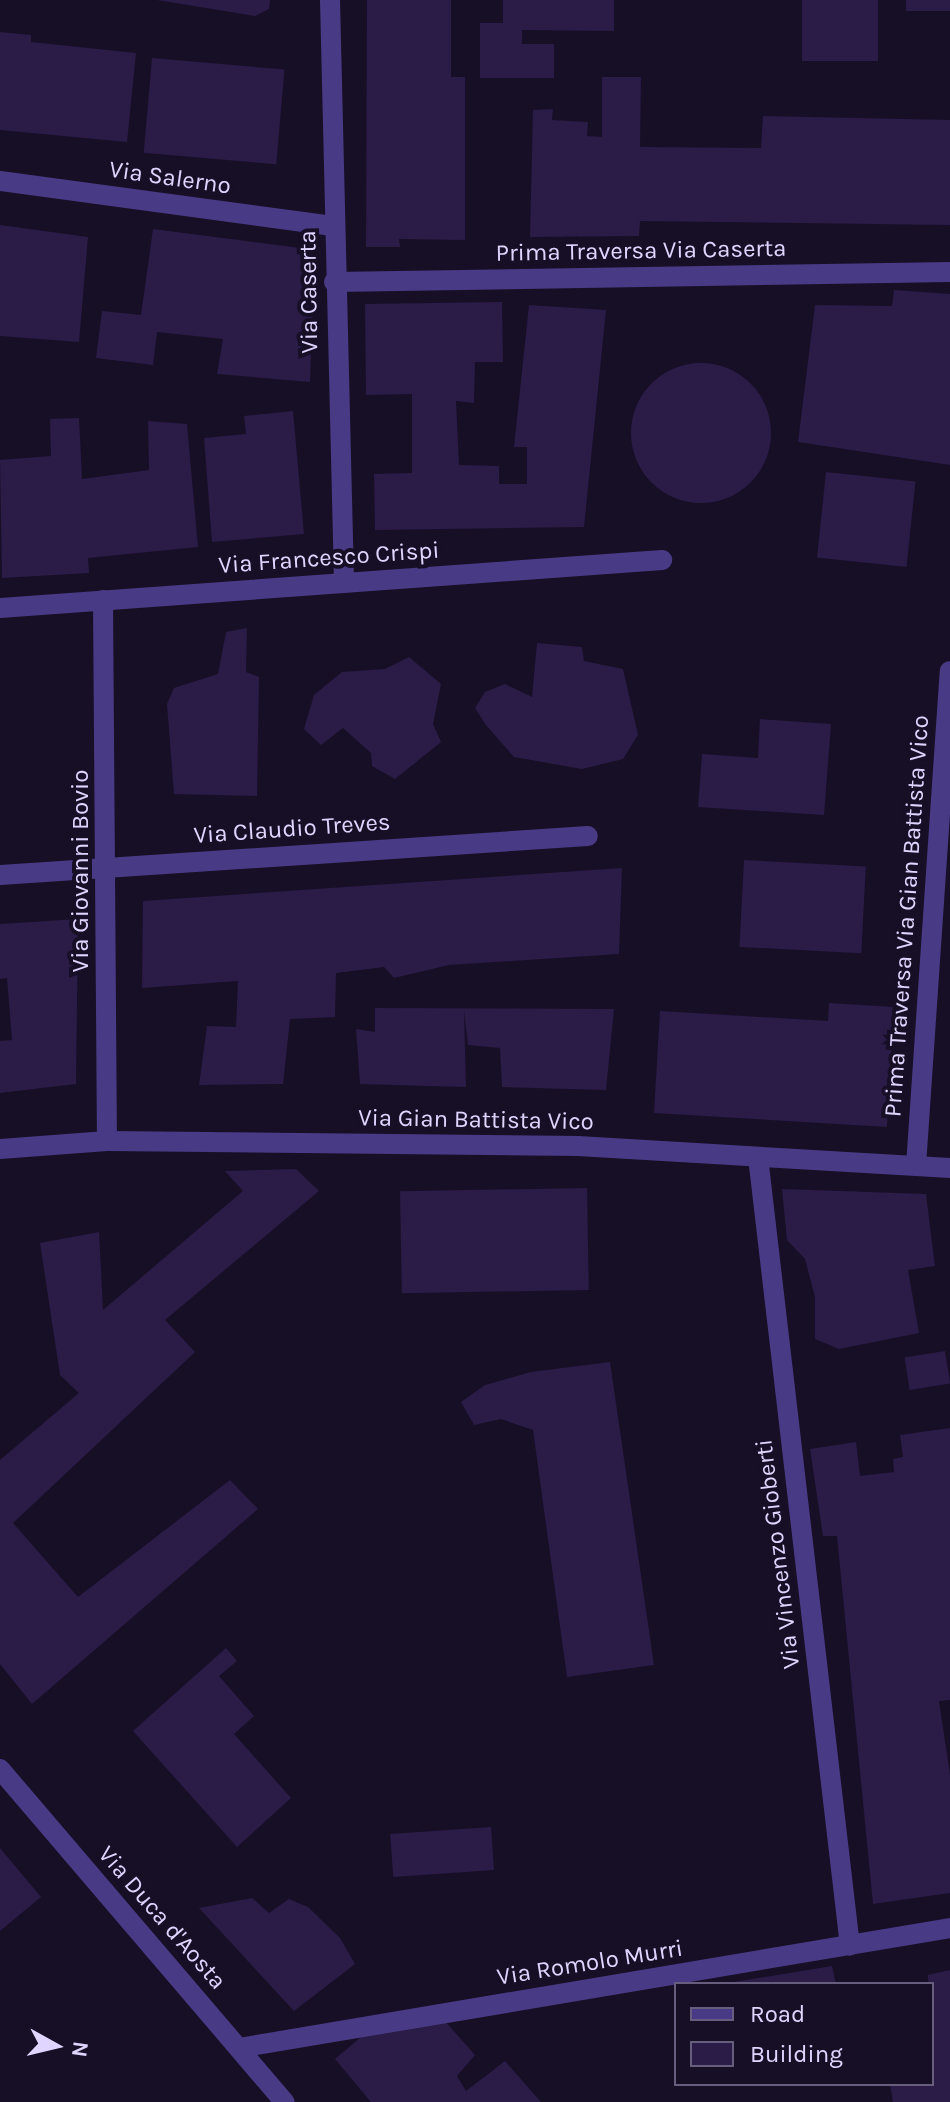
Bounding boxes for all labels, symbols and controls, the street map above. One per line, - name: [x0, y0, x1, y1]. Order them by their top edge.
- street label: Via Salerno: [107, 155, 233, 201]
- street label: Via Caserta: [294, 230, 324, 354]
- street label: Prima Traversa Via Caserta: [495, 234, 787, 268]
- street label: Via Francesco Crispi: [218, 536, 440, 580]
- street label: Prima Traversa Via Gian Battista Vico: [879, 714, 935, 1118]
- street label: Via Giovanni Bovio: [67, 770, 95, 972]
- street label: Via Claudio Treves: [193, 808, 391, 850]
- street label: Via Gian Battista Vico: [358, 1104, 594, 1136]
- street label: Via Vincenzo Gioberti: [750, 1437, 806, 1671]
- street label: Via Duca d'Aosta: [92, 1840, 232, 1996]
- street label: Via Romolo Murri: [495, 1934, 685, 1992]
- legend: [674, 1982, 934, 2086]
- text: Road: [750, 2000, 805, 2028]
- north arrow: [16, 2006, 96, 2086]
- text: N: [66, 2040, 94, 2059]
- text: Building: [750, 2040, 843, 2068]

